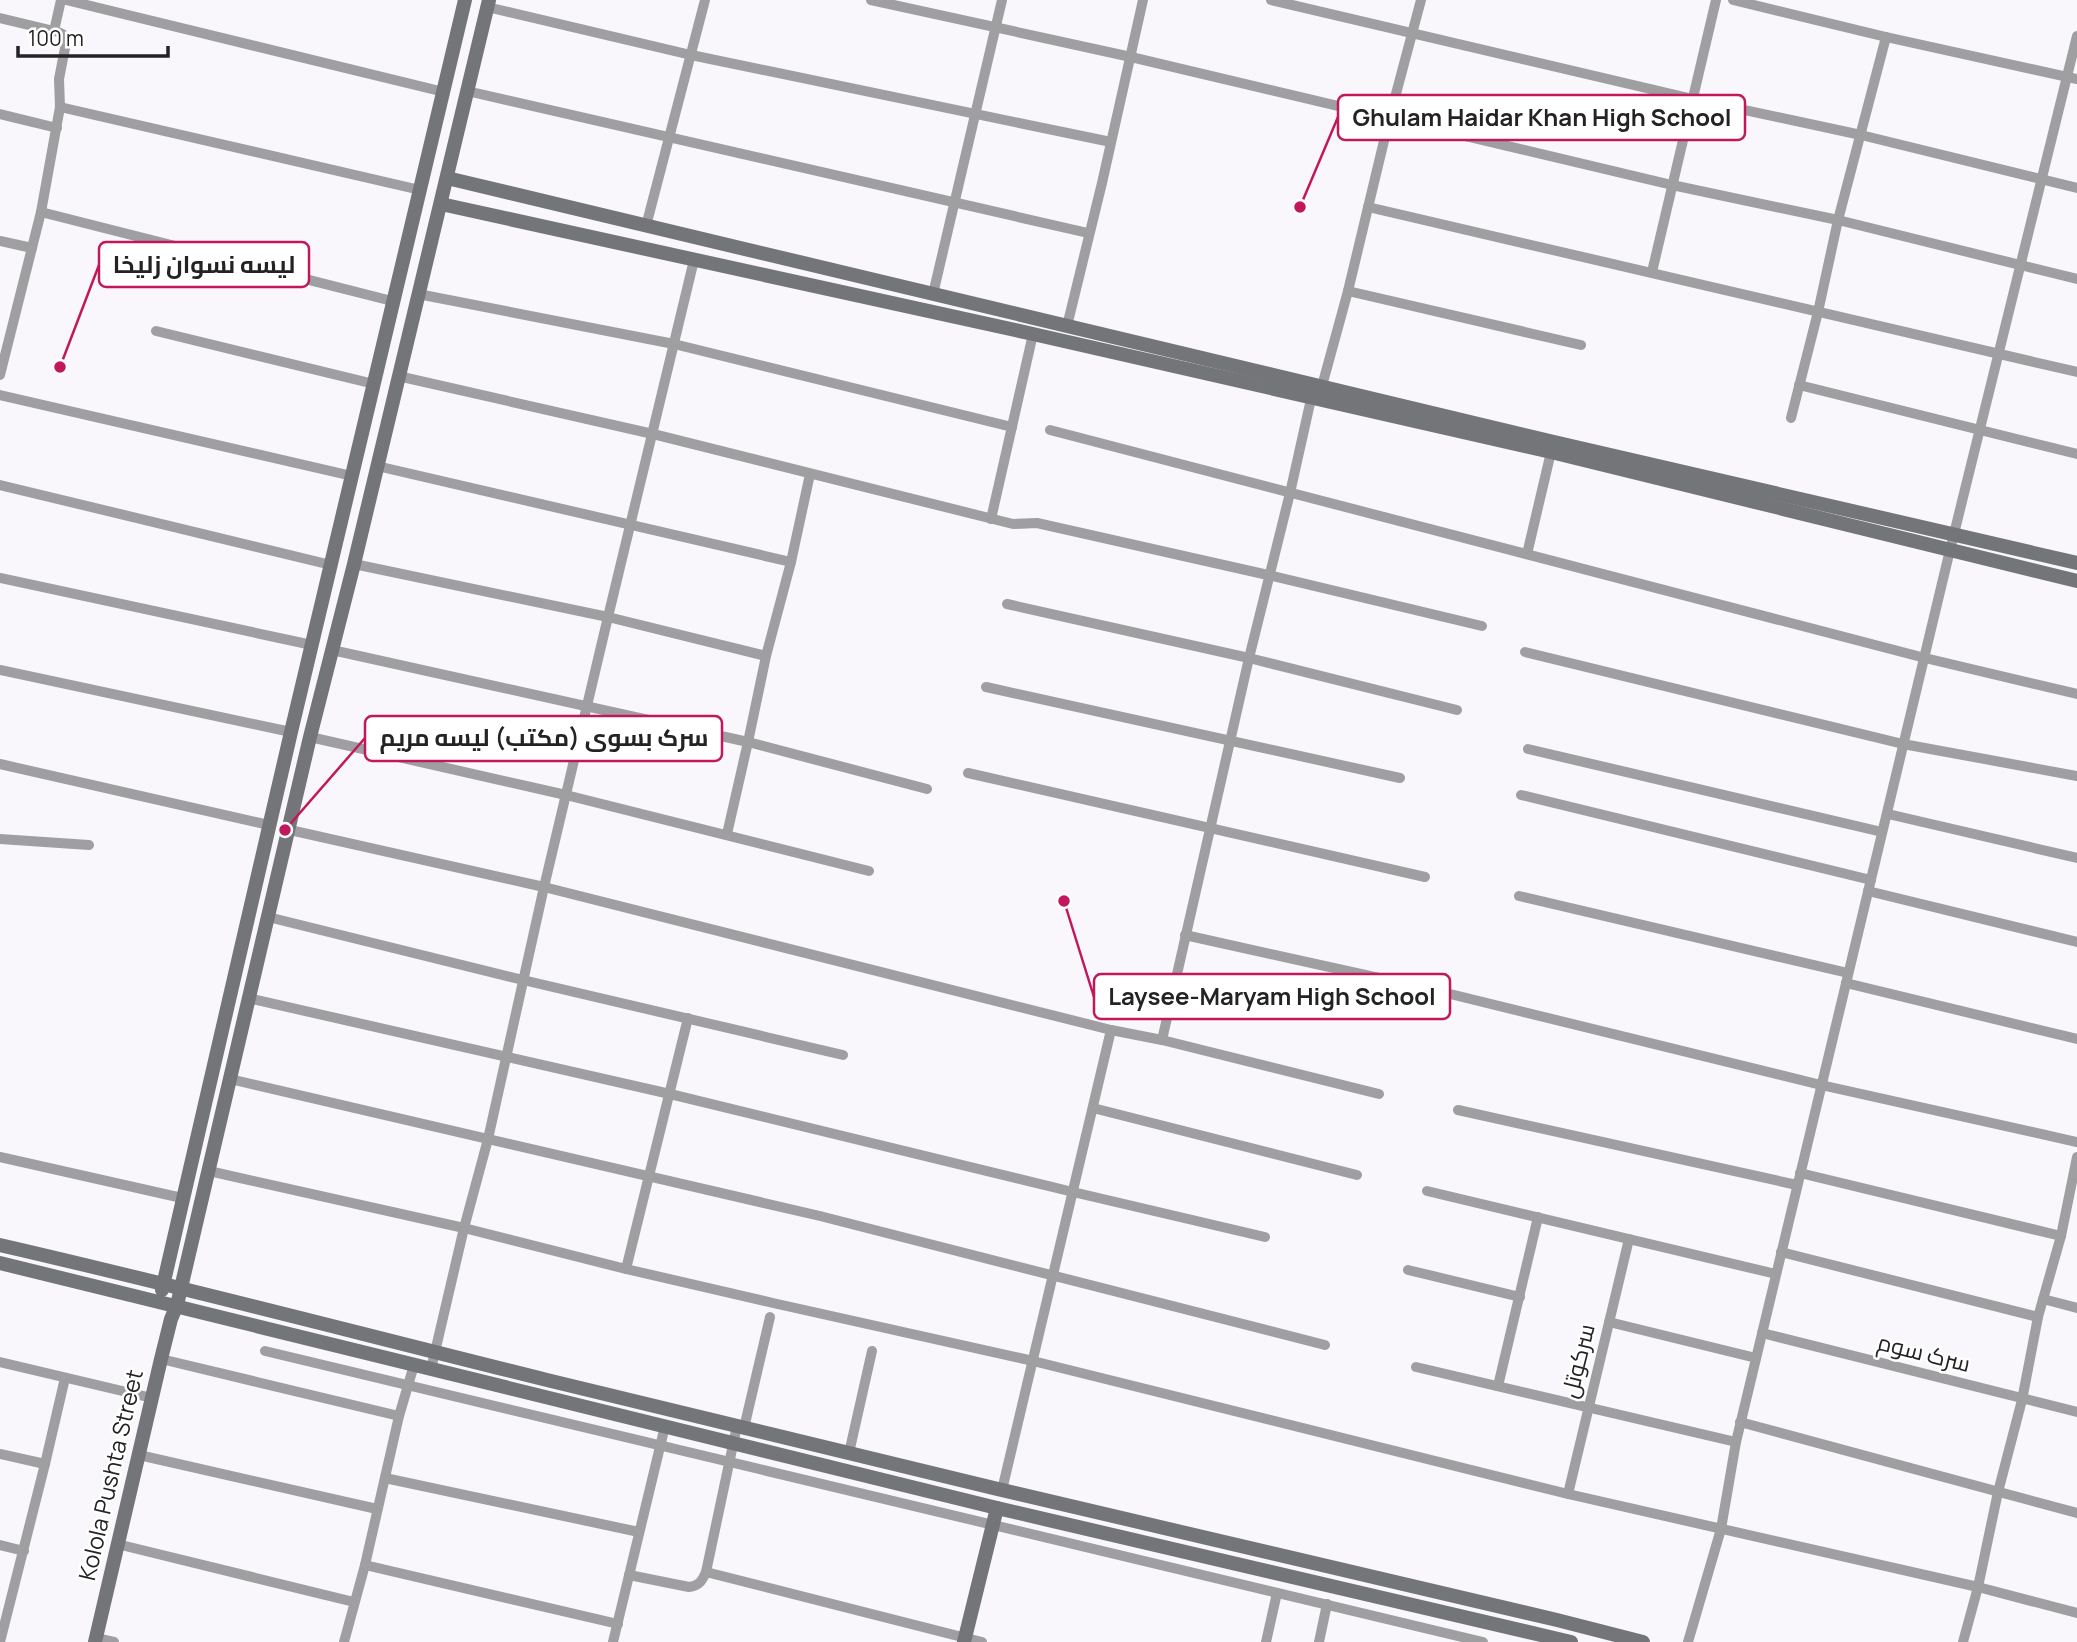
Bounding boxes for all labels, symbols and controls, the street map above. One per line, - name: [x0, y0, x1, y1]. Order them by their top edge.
- scale bar: [18, 14, 168, 58]
- text: 100 m: [28, 24, 84, 52]
- callout: Ghulam Haidar Khan High School: [1338, 95, 1745, 140]
- text: Ghulam Haidar Khan High School: [1352, 100, 1732, 133]
- callout: لیسه نسوان زلیخا: [99, 242, 309, 287]
- text: لیسه نسوان زلیخا: [113, 247, 295, 280]
- callout: سرک بسوی (مکتب) لیسه مریم: [365, 716, 722, 761]
- text: سرک بسوی (مکتب) لیسه مریم: [380, 720, 708, 754]
- callout: Laysee-Maryam High School: [1094, 974, 1450, 1019]
- text: Laysee-Maryam High School: [1108, 979, 1436, 1012]
- street label: سرکوتل: [1552, 1320, 1602, 1401]
- street label: سرک سوم: [1874, 1325, 1974, 1380]
- street label: Kolola Pushta Street: [70, 1366, 150, 1583]

